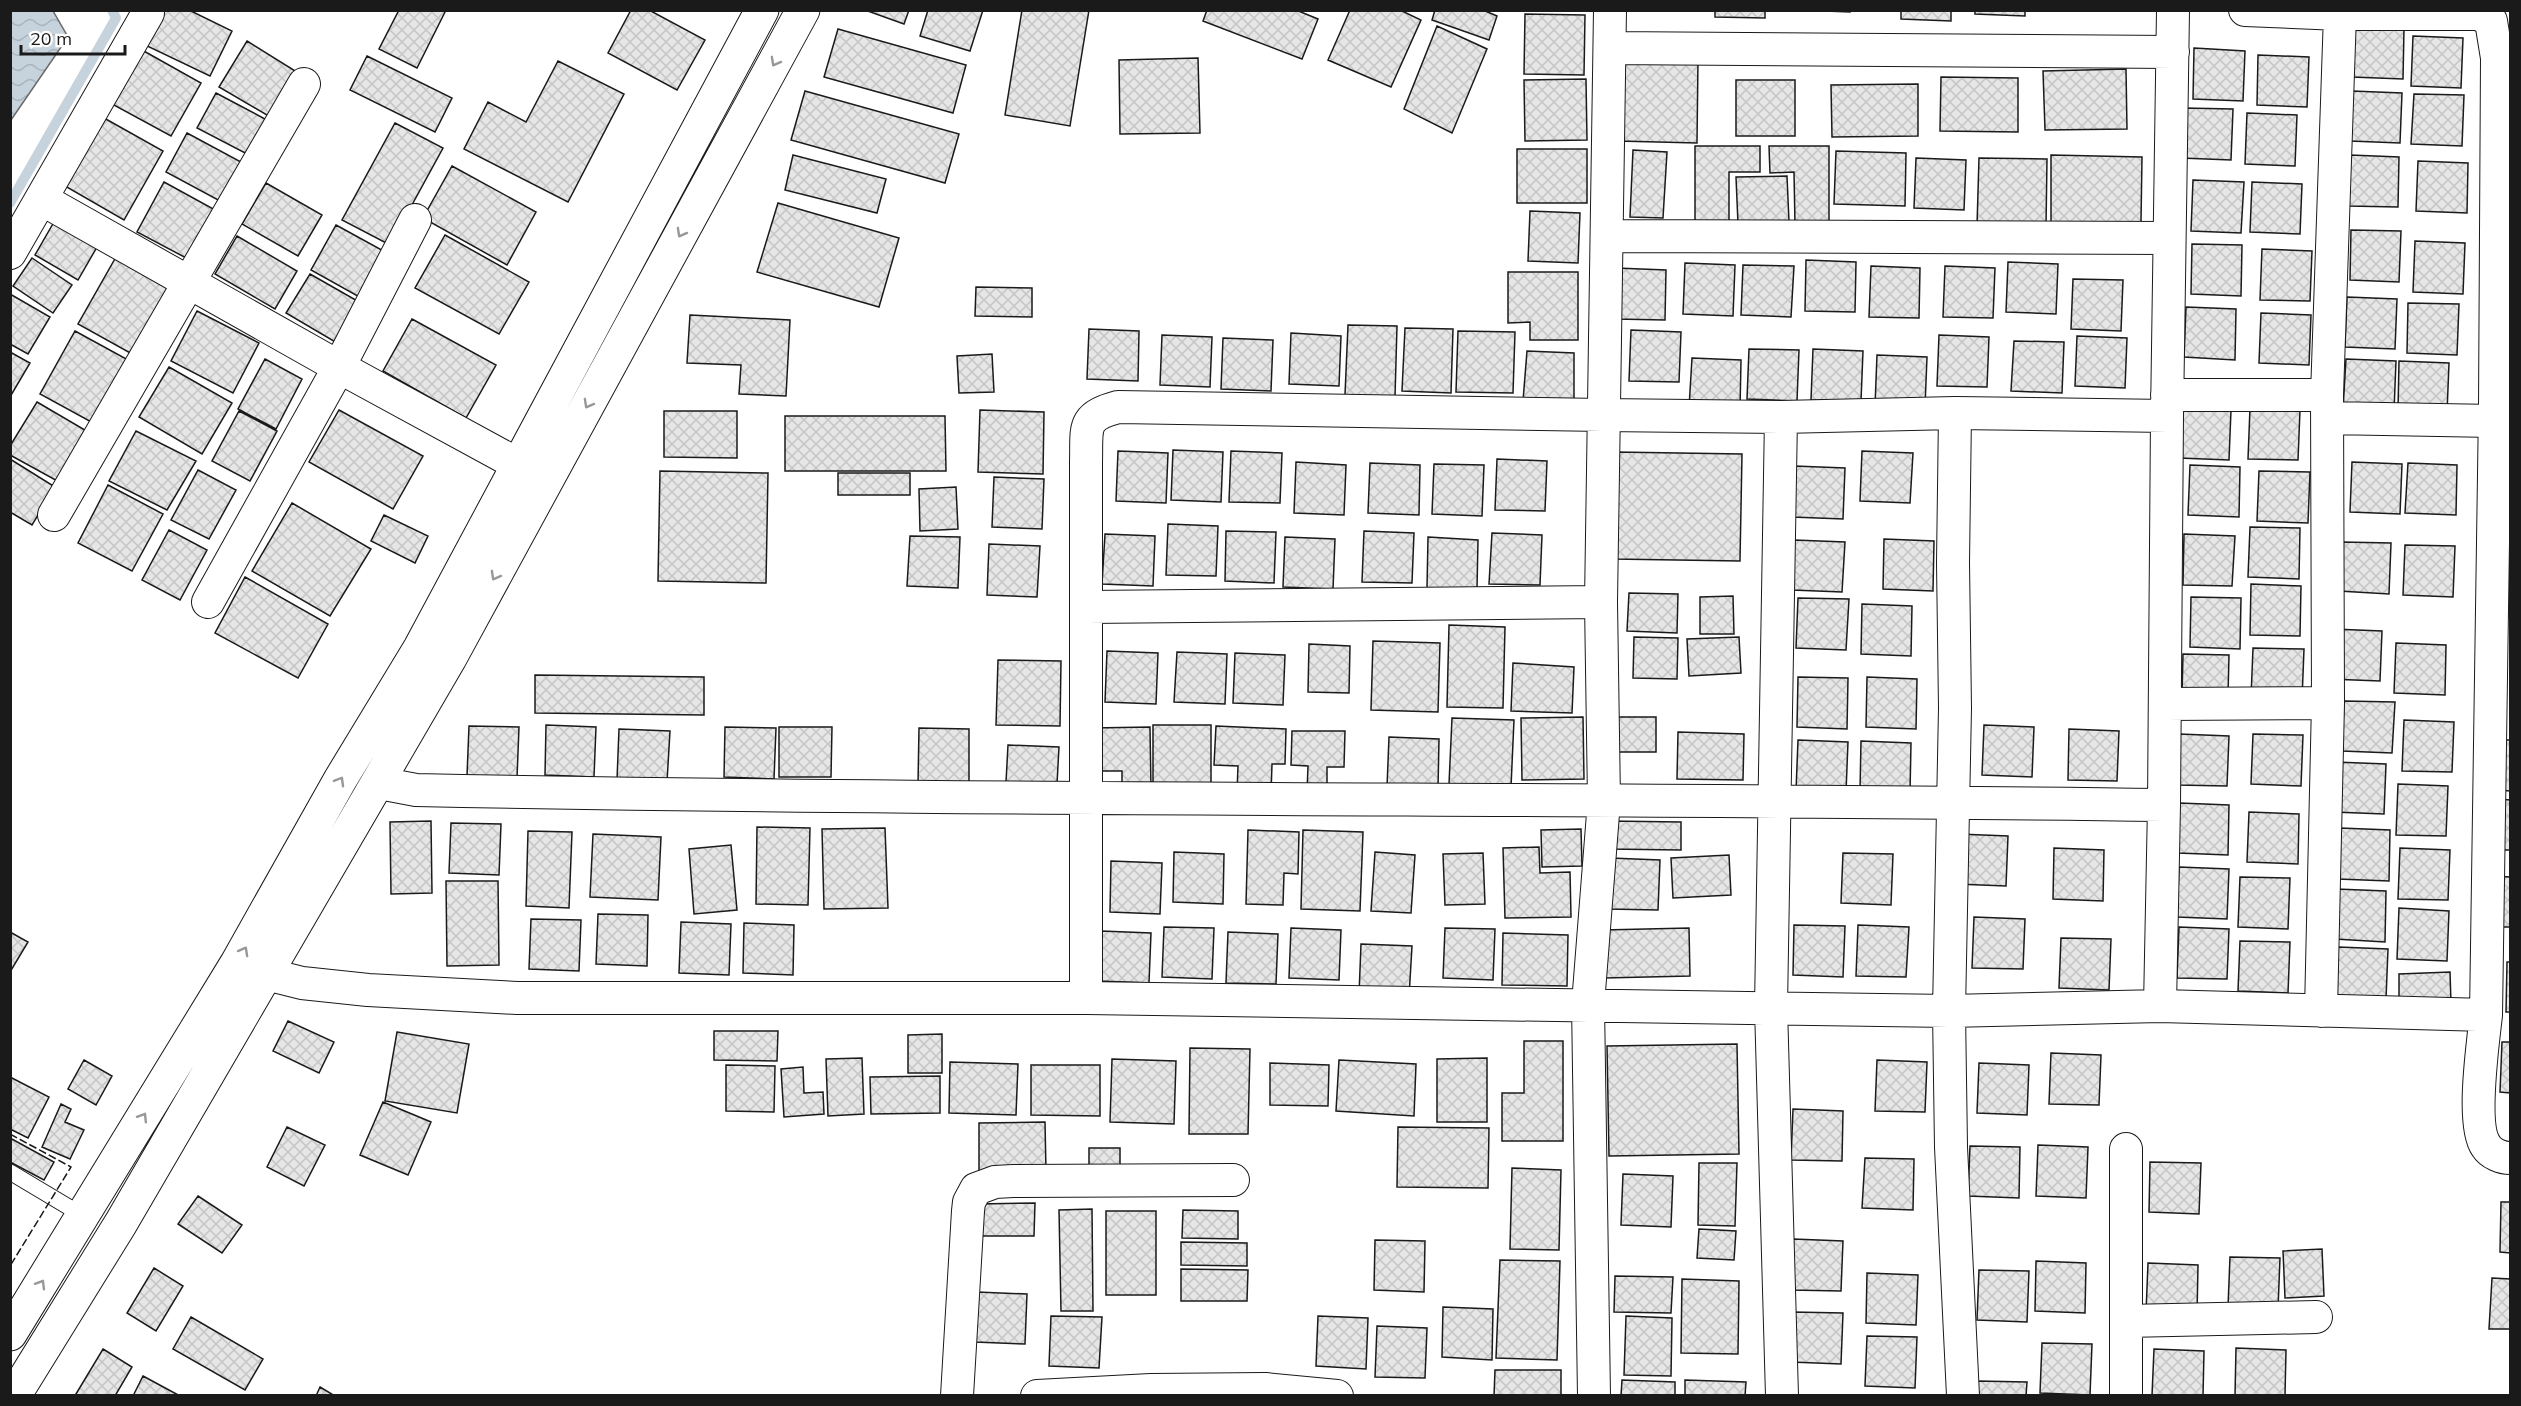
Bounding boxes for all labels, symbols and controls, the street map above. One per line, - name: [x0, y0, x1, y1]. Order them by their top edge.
- scale bar: [21, 18, 124, 56]
- text: 20 m: [30, 27, 72, 50]
- one-way arrow: [771, 56, 782, 66]
- one-way arrow: [677, 227, 688, 237]
- one-way arrow: [584, 398, 595, 409]
- one-way arrow: [491, 569, 502, 580]
- one-way arrow: [333, 777, 344, 787]
- one-way arrow: [237, 947, 248, 957]
- one-way arrow: [135, 1113, 147, 1123]
- one-way arrow: [33, 1280, 45, 1290]

